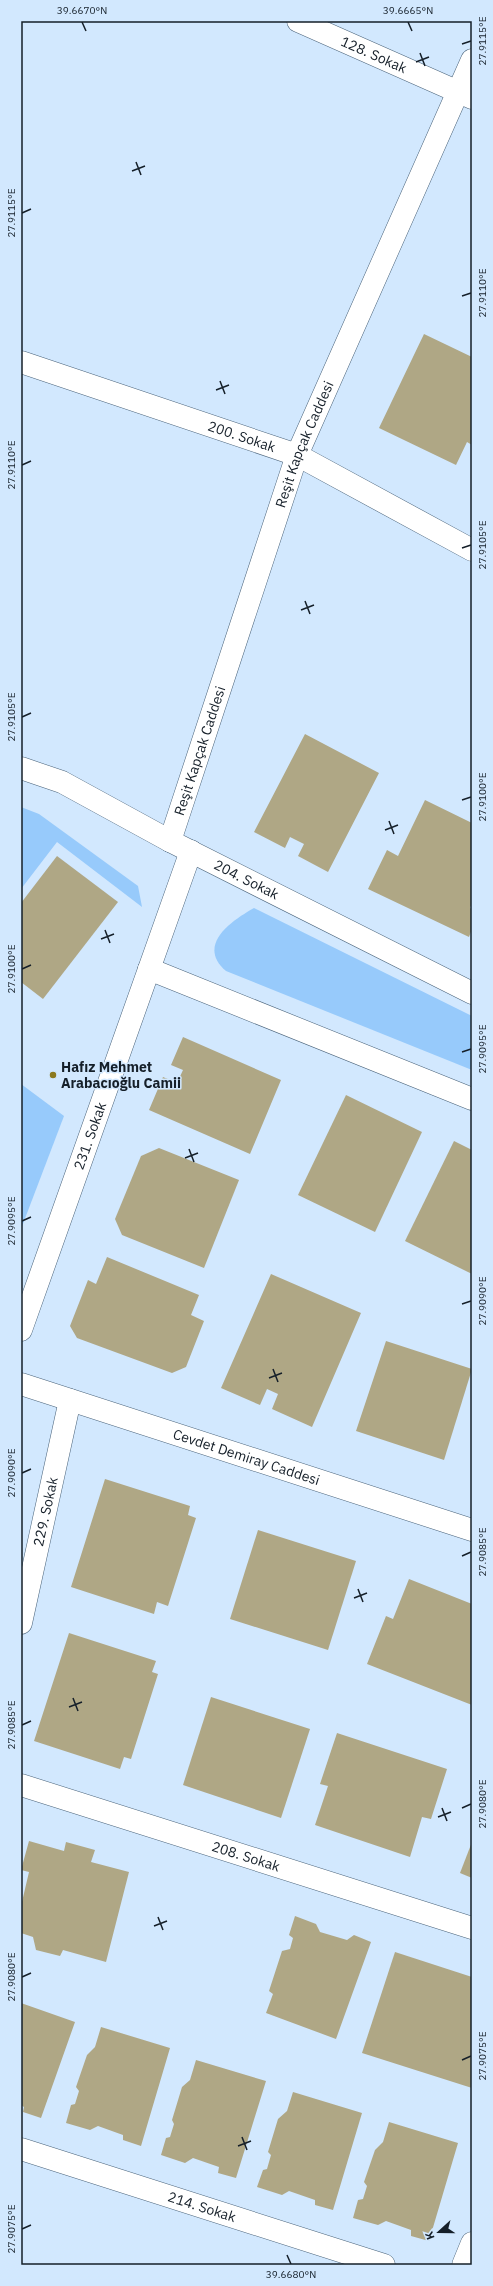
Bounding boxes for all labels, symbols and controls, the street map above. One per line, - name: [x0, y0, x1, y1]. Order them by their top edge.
- text: 39.6670°N: [57, 4, 107, 17]
- text: 39.6665°N: [383, 4, 433, 17]
- text: 27.9115°E: [476, 16, 489, 66]
- street label: 128. Sokak: [338, 32, 410, 77]
- text: 27.9115°E: [5, 188, 18, 238]
- text: 27.9110°E: [476, 268, 489, 318]
- street label: Reşit Kapçak Caddesi: [271, 378, 338, 510]
- street label: 200. Sokak: [206, 417, 279, 456]
- text: 27.9110°E: [5, 440, 18, 490]
- text: 27.9105°E: [476, 520, 489, 570]
- street label: Reşit Kapçak Caddesi: [170, 684, 229, 818]
- text: 27.9105°E: [5, 692, 18, 742]
- text: 27.9100°E: [476, 772, 489, 822]
- street label: 204. Sokak: [211, 856, 283, 904]
- text: 27.9100°E: [5, 944, 18, 994]
- text: 27.9095°E: [476, 1024, 489, 1074]
- place label: Hafız Mehmet Arabacıoğlu Camii: [61, 1058, 181, 1092]
- marker: Hafız Mehmet Arabacıoğlu Camii: [48, 1070, 58, 1080]
- street label: 231. Sokak: [70, 1099, 110, 1172]
- text: 27.9095°E: [5, 1196, 18, 1246]
- text: 27.9090°E: [476, 1276, 489, 1326]
- street label: Cevdet Demiray Caddesi: [171, 1425, 322, 1489]
- text: 27.9090°E: [5, 1448, 18, 1498]
- street label: 229. Sokak: [29, 1475, 62, 1548]
- text: 27.9085°E: [476, 1527, 489, 1577]
- text: 27.9085°E: [5, 1700, 18, 1750]
- text: 27.9080°E: [476, 1779, 489, 1829]
- street label: 208. Sokak: [210, 1837, 283, 1876]
- text: 27.9080°E: [5, 1952, 18, 2002]
- text: 27.9075°E: [476, 2031, 489, 2081]
- street label: 214. Sokak: [166, 2188, 239, 2226]
- text: 27.9075°E: [5, 2204, 18, 2254]
- north arrow: [419, 2212, 459, 2252]
- text: K: [422, 2229, 438, 2242]
- text: 39.6680°N: [266, 2268, 316, 2281]

